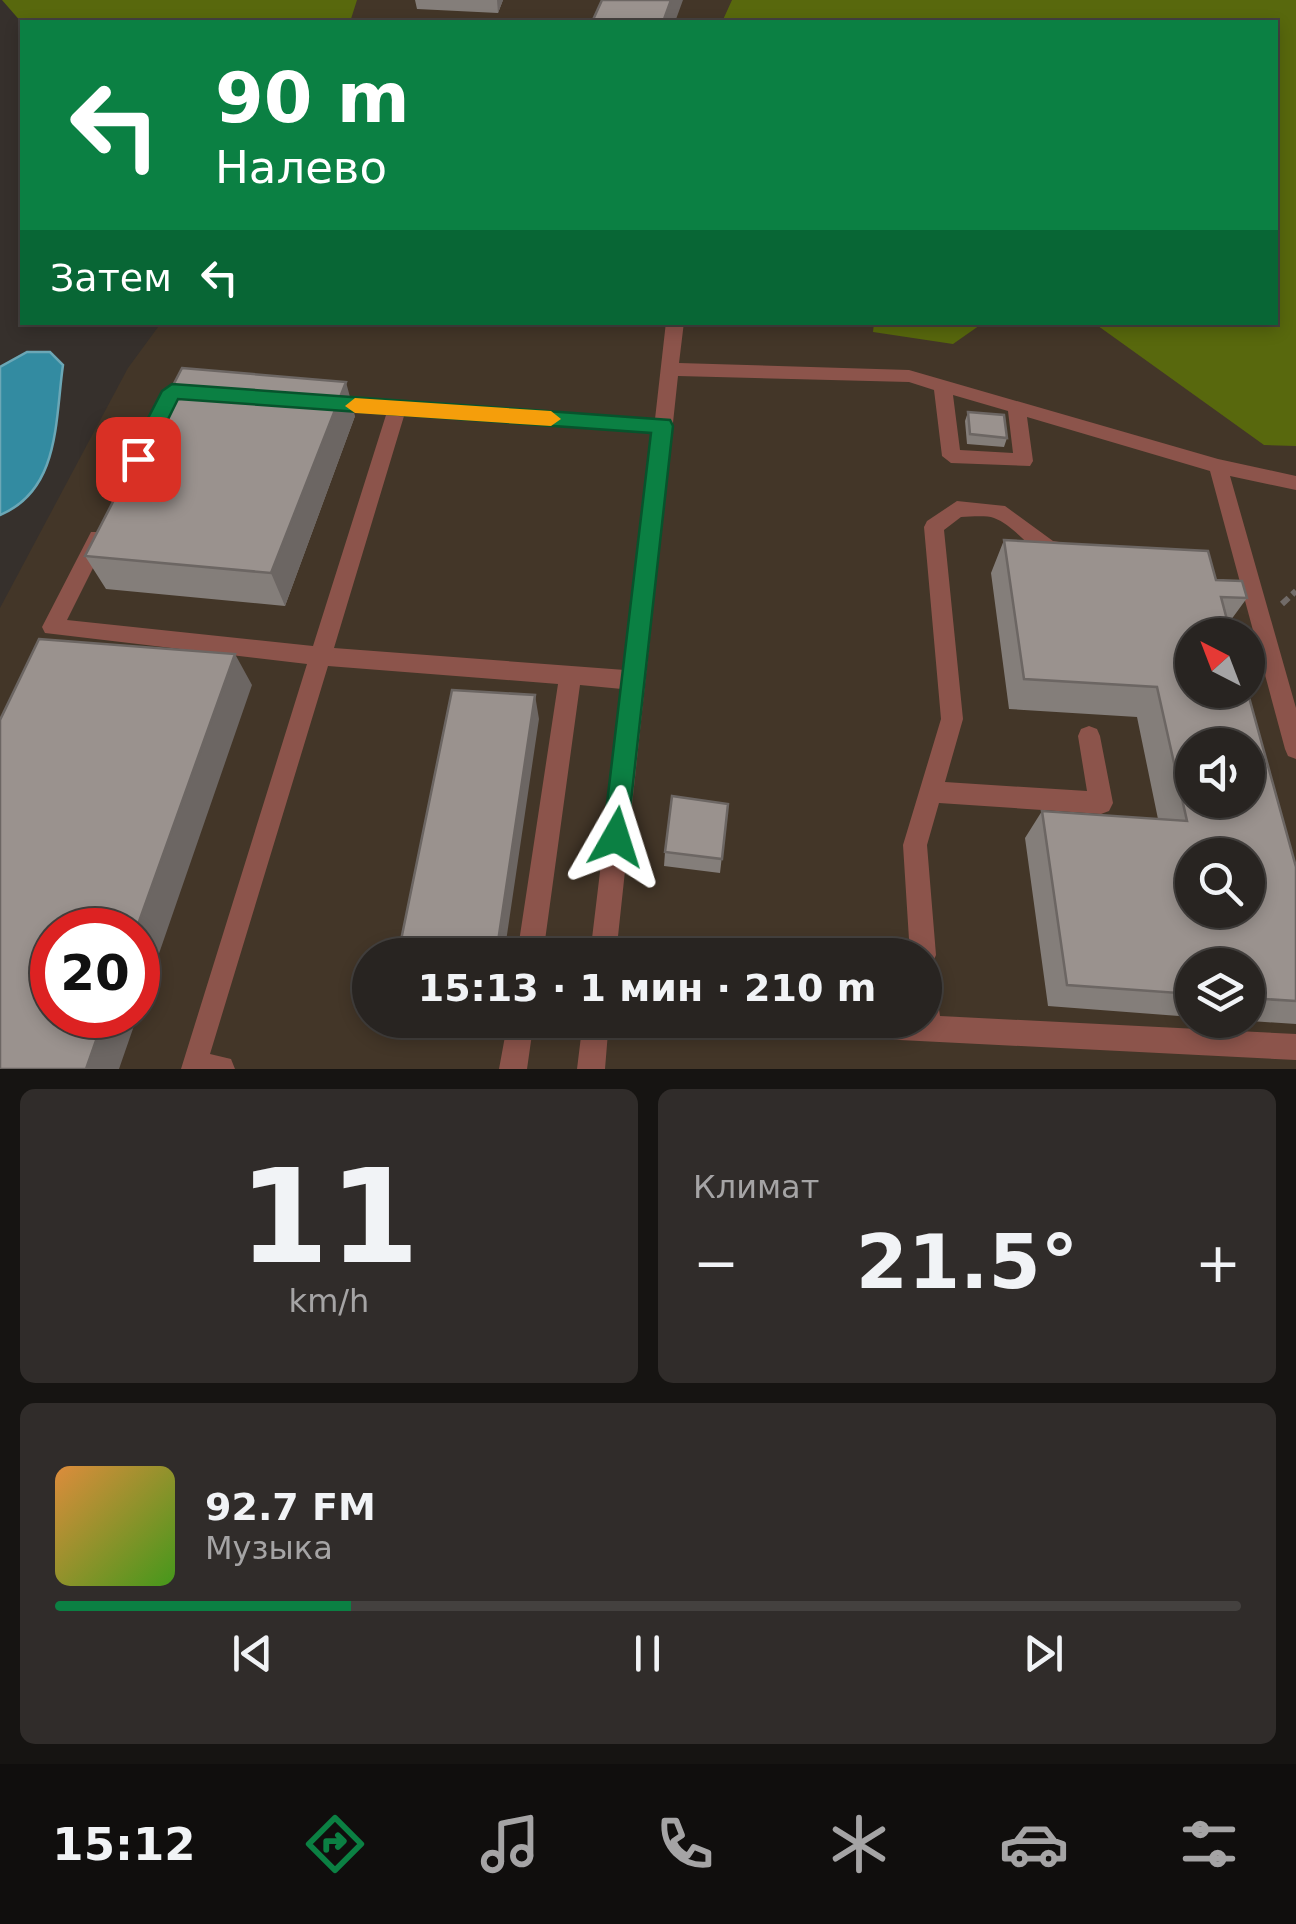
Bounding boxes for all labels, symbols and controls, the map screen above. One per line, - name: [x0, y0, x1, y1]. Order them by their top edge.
- text: 90 m: [215, 57, 410, 139]
- icon: left: [50, 60, 180, 190]
- text: Налево: [215, 141, 387, 194]
- icon: left: [192, 250, 247, 305]
- text: Затем: [50, 256, 172, 300]
- pin: [96, 417, 181, 502]
- icon: arrive: [111, 432, 166, 487]
- north arrow: [1175, 618, 1265, 708]
- map controls: [1175, 618, 1265, 1038]
- button: sound: [1175, 728, 1265, 818]
- position arrow: [564, 785, 668, 889]
- button: search: [1175, 838, 1265, 928]
- speed limit sign: 20: [30, 908, 160, 1038]
- button: layers: [1175, 948, 1265, 1038]
- text: 15:13 · 1 мин · 210 m: [418, 966, 876, 1010]
- text: 11: [239, 1141, 419, 1293]
- text: Климат: [693, 1168, 819, 1206]
- text: 21.5°: [856, 1218, 1078, 1306]
- text: −: [693, 1231, 739, 1295]
- text: +: [1195, 1231, 1241, 1295]
- text: km/h: [289, 1282, 369, 1320]
- text: 92.7 FM: [205, 1485, 376, 1529]
- text: Музыка: [205, 1529, 333, 1567]
- icon: previous: [225, 1626, 280, 1681]
- icon: pause: [620, 1626, 675, 1681]
- icon: next: [1016, 1626, 1071, 1681]
- icon: directions: [300, 1809, 370, 1879]
- icon: music: [475, 1809, 545, 1879]
- icon: phone: [650, 1809, 720, 1879]
- icon: climate: [824, 1809, 894, 1879]
- icon: car: [999, 1809, 1069, 1879]
- icon: filters: [1174, 1809, 1244, 1879]
- text: 15:12: [52, 1818, 196, 1871]

